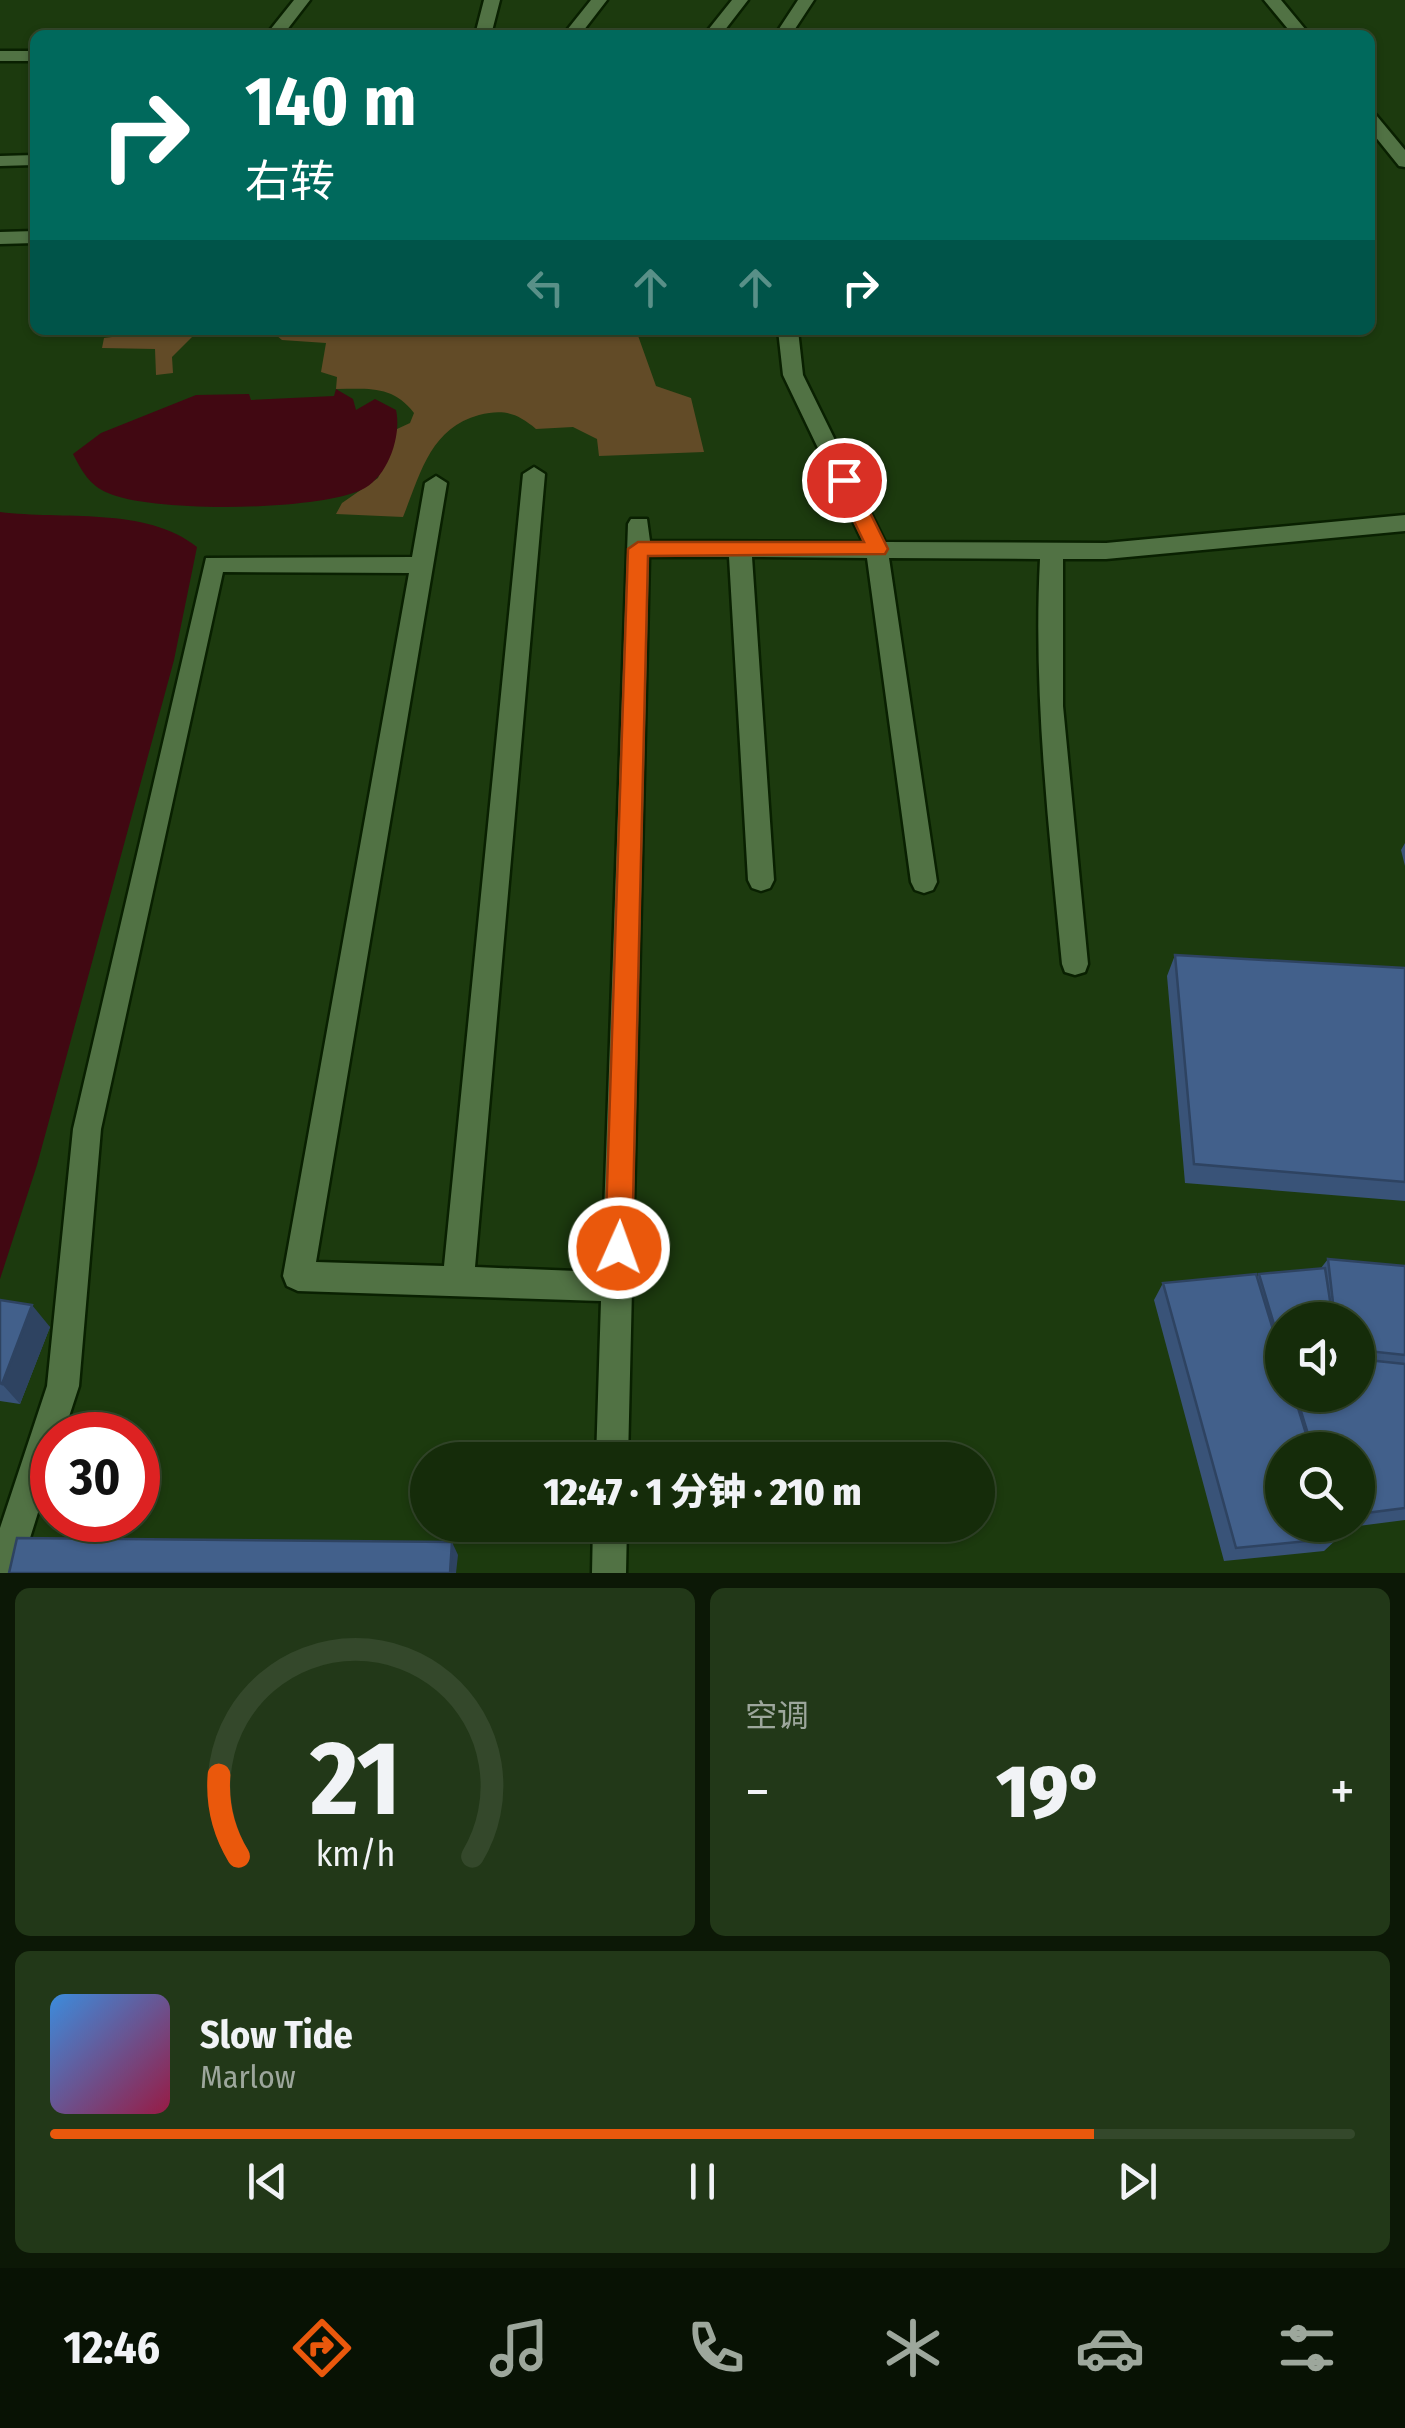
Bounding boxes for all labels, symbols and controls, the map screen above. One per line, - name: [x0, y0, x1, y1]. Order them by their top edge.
- text: 140 m: [245, 60, 417, 144]
- icon: right: [80, 70, 210, 200]
- text: 右转: [245, 155, 335, 209]
- icon: left: [518, 260, 573, 315]
- icon: ahead: [623, 260, 678, 315]
- icon: ahead: [728, 260, 783, 315]
- icon: right: [833, 260, 888, 315]
- pin: [802, 438, 887, 523]
- icon: arrive: [817, 453, 872, 508]
- position arrow: [567, 1196, 671, 1300]
- map controls: [1265, 1302, 1375, 1542]
- button: sound: [1265, 1302, 1375, 1412]
- speed limit sign: 30: [30, 1412, 160, 1542]
- button: search: [1265, 1432, 1375, 1542]
- text: 12:47 · 1 分钟 · 210 m: [544, 1469, 861, 1515]
- text: 空调: [745, 1697, 809, 1735]
- text: 21: [309, 1717, 400, 1842]
- text: 19°: [996, 1747, 1103, 1837]
- text: −: [745, 1759, 770, 1825]
- text: +: [1330, 1759, 1355, 1825]
- text: km/h: [315, 1833, 395, 1875]
- text: Slow Tide: [200, 2012, 353, 2058]
- text: Marlow: [200, 2058, 296, 2096]
- icon: previous: [240, 2154, 295, 2209]
- icon: pause: [675, 2154, 730, 2209]
- icon: next: [1110, 2154, 1165, 2209]
- icon: directions: [287, 2313, 357, 2383]
- icon: music: [484, 2313, 554, 2383]
- icon: phone: [681, 2313, 751, 2383]
- icon: climate: [878, 2313, 948, 2383]
- icon: car: [1075, 2313, 1145, 2383]
- icon: filters: [1272, 2313, 1342, 2383]
- text: 12:46: [63, 2321, 160, 2375]

